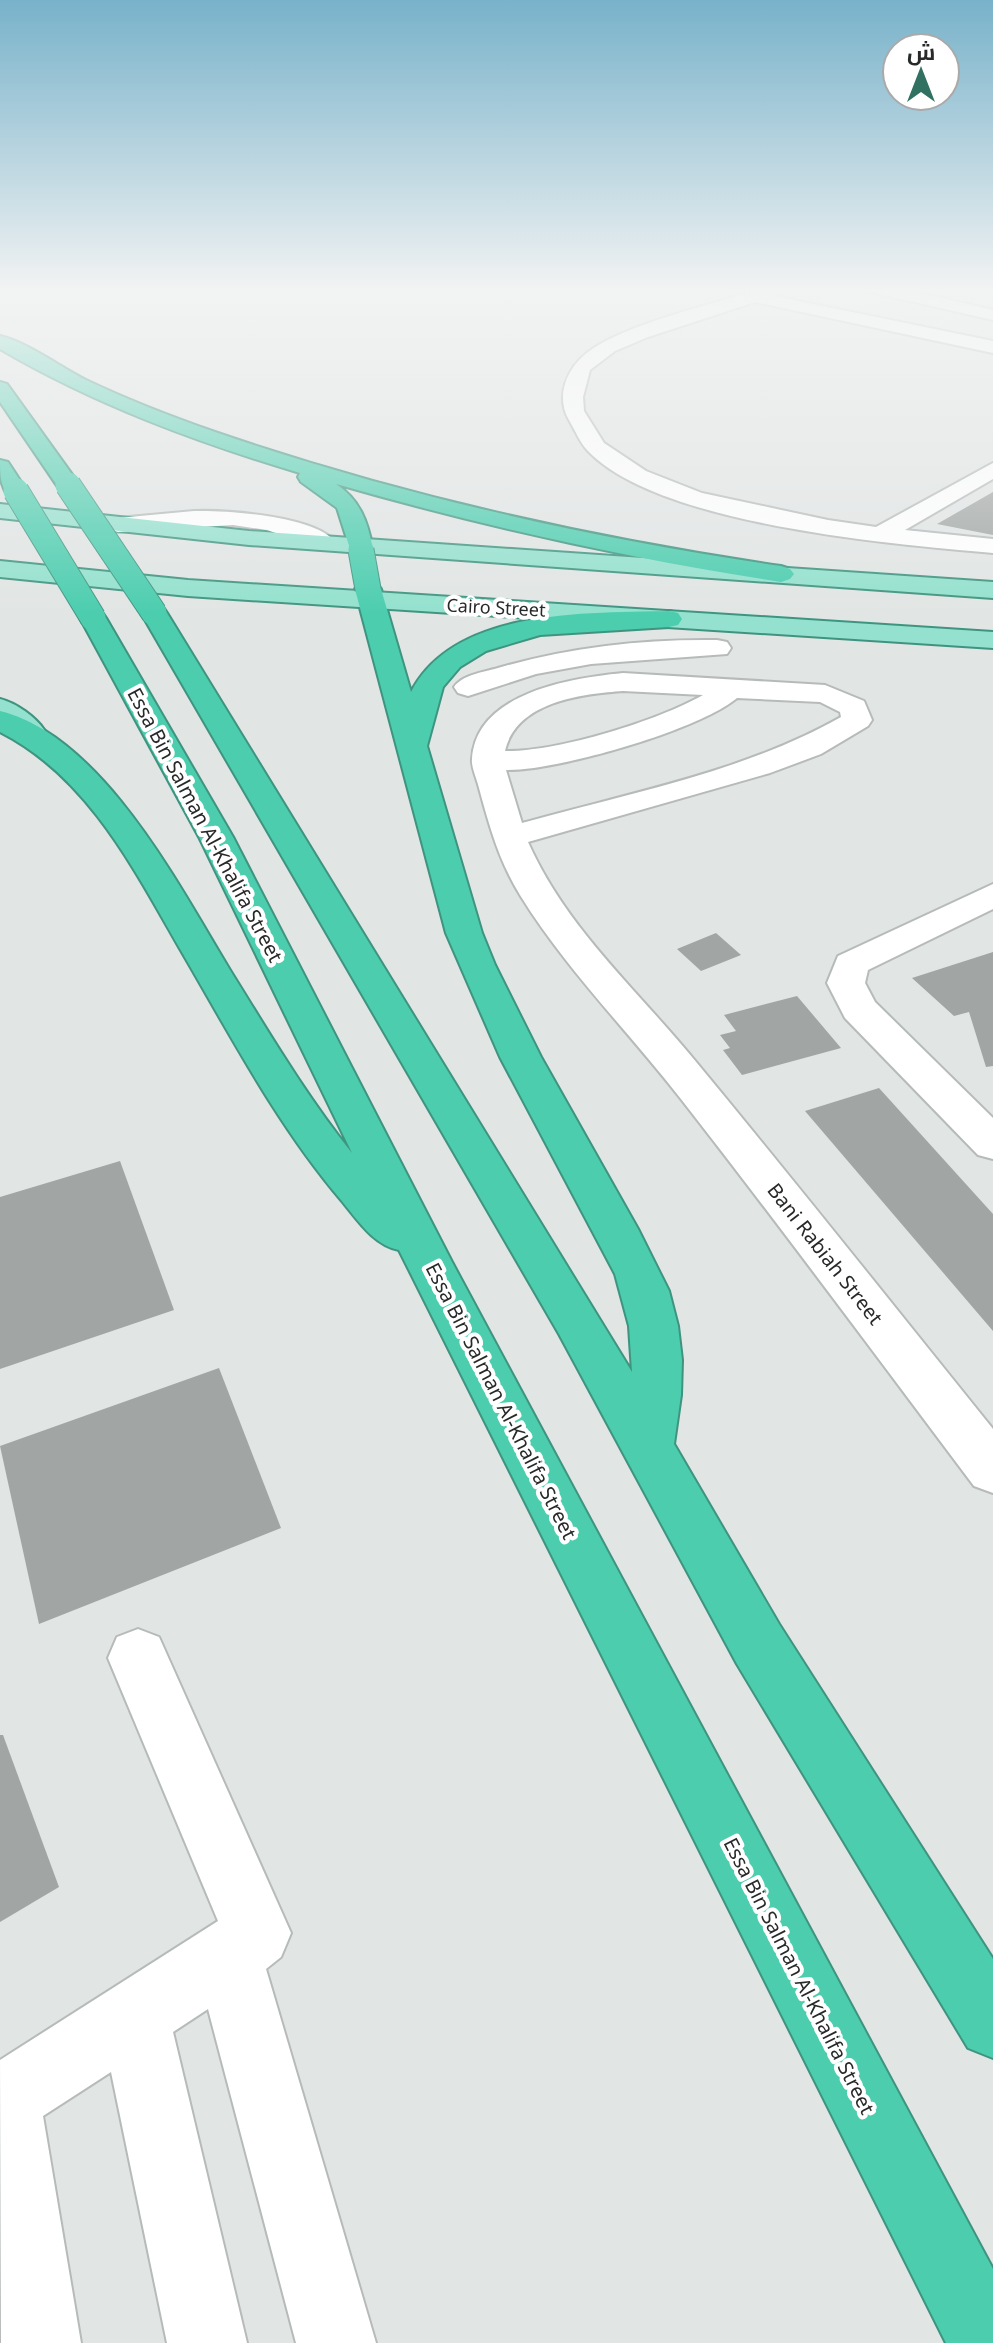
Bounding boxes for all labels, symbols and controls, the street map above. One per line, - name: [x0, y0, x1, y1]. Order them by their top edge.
- north arrow: [881, 32, 961, 112]
- text: ش: [907, 36, 935, 66]
- street label: Cairo Street: [446, 592, 547, 622]
- street label: Essa Bin Salman Al-Khalifa Street: [121, 683, 289, 967]
- street label: Bani Rabiah Street: [762, 1177, 889, 1330]
- street label: Essa Bin Salman Al-Khalifa Street: [420, 1258, 583, 1544]
- street label: Essa Bin Salman Al-Khalifa Street: [718, 1833, 881, 2119]

